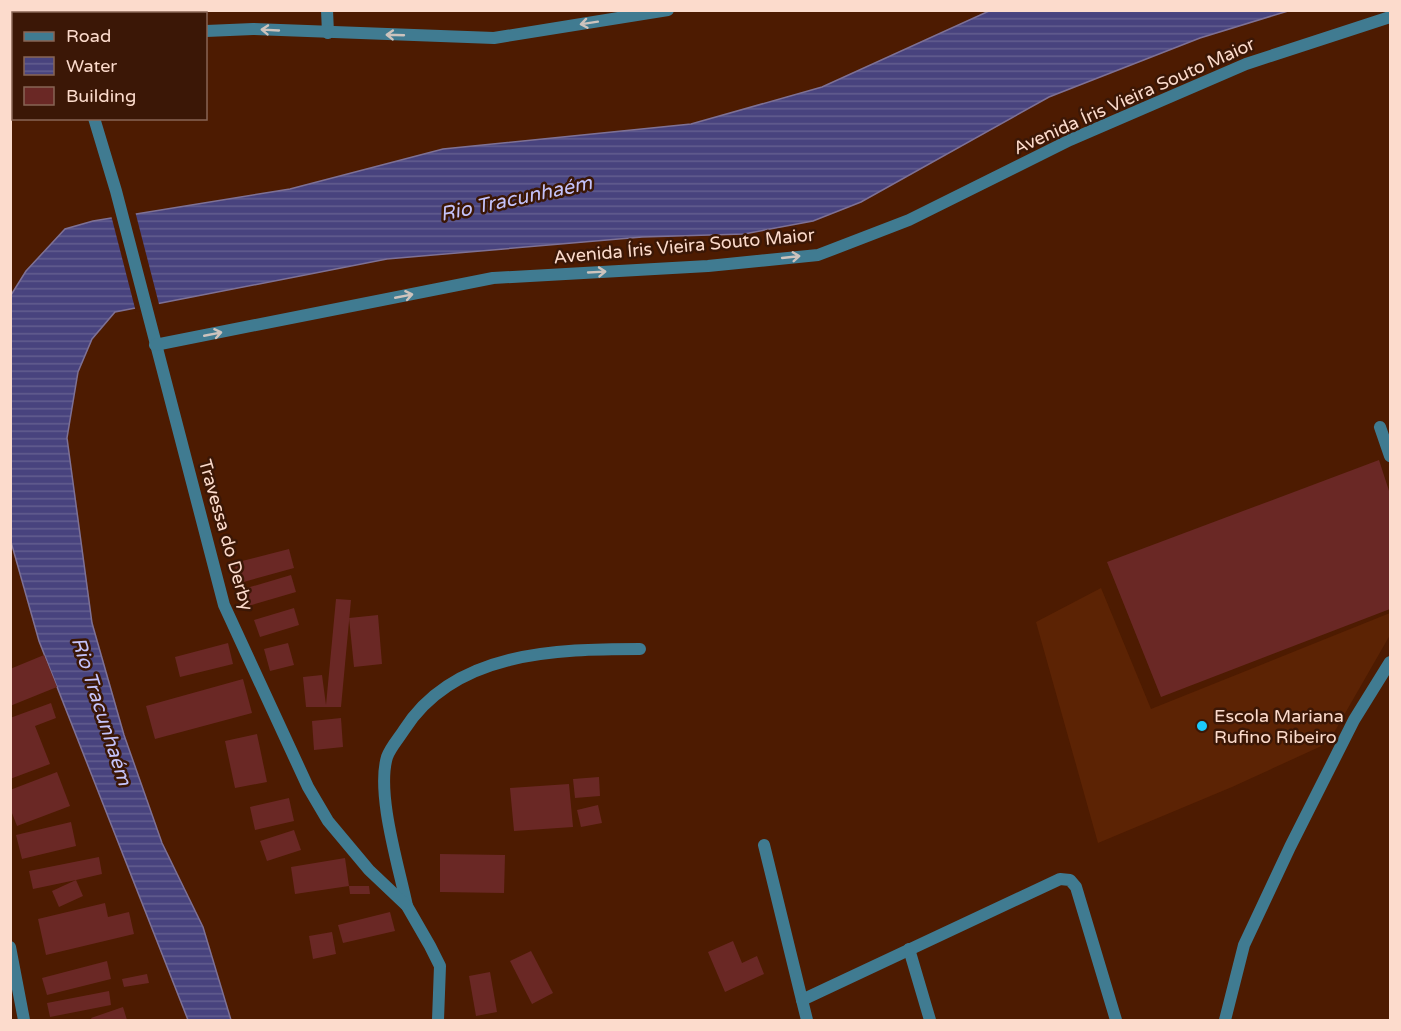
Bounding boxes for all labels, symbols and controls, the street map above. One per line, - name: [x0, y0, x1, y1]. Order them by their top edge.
- legend: [12, 12, 207, 120]
- one-way arrow: [580, 18, 599, 29]
- one-way arrow: [260, 24, 280, 35]
- text: Road: [66, 25, 111, 47]
- one-way arrow: [386, 30, 406, 41]
- street label: Avenida Íris Vieira Souto Maior: [1010, 33, 1258, 159]
- text: Water: [66, 55, 117, 77]
- text: Building: [66, 85, 136, 107]
- water label: Rio Tracunhaém: [438, 171, 595, 227]
- street label: Avenida Íris Vieira Souto Maior: [553, 224, 816, 268]
- one-way arrow: [781, 251, 801, 262]
- one-way arrow: [587, 267, 607, 278]
- one-way arrow: [394, 290, 413, 301]
- one-way arrow: [202, 328, 222, 339]
- street label: Travessa do Derby: [194, 457, 258, 614]
- water label: Rio Tracunhaém: [66, 634, 137, 789]
- place label: Escola Mariana Rufino Ribeiro: [1214, 705, 1344, 748]
- marker: Escola Mariana Rufino Ribeiro: [1195, 719, 1209, 733]

